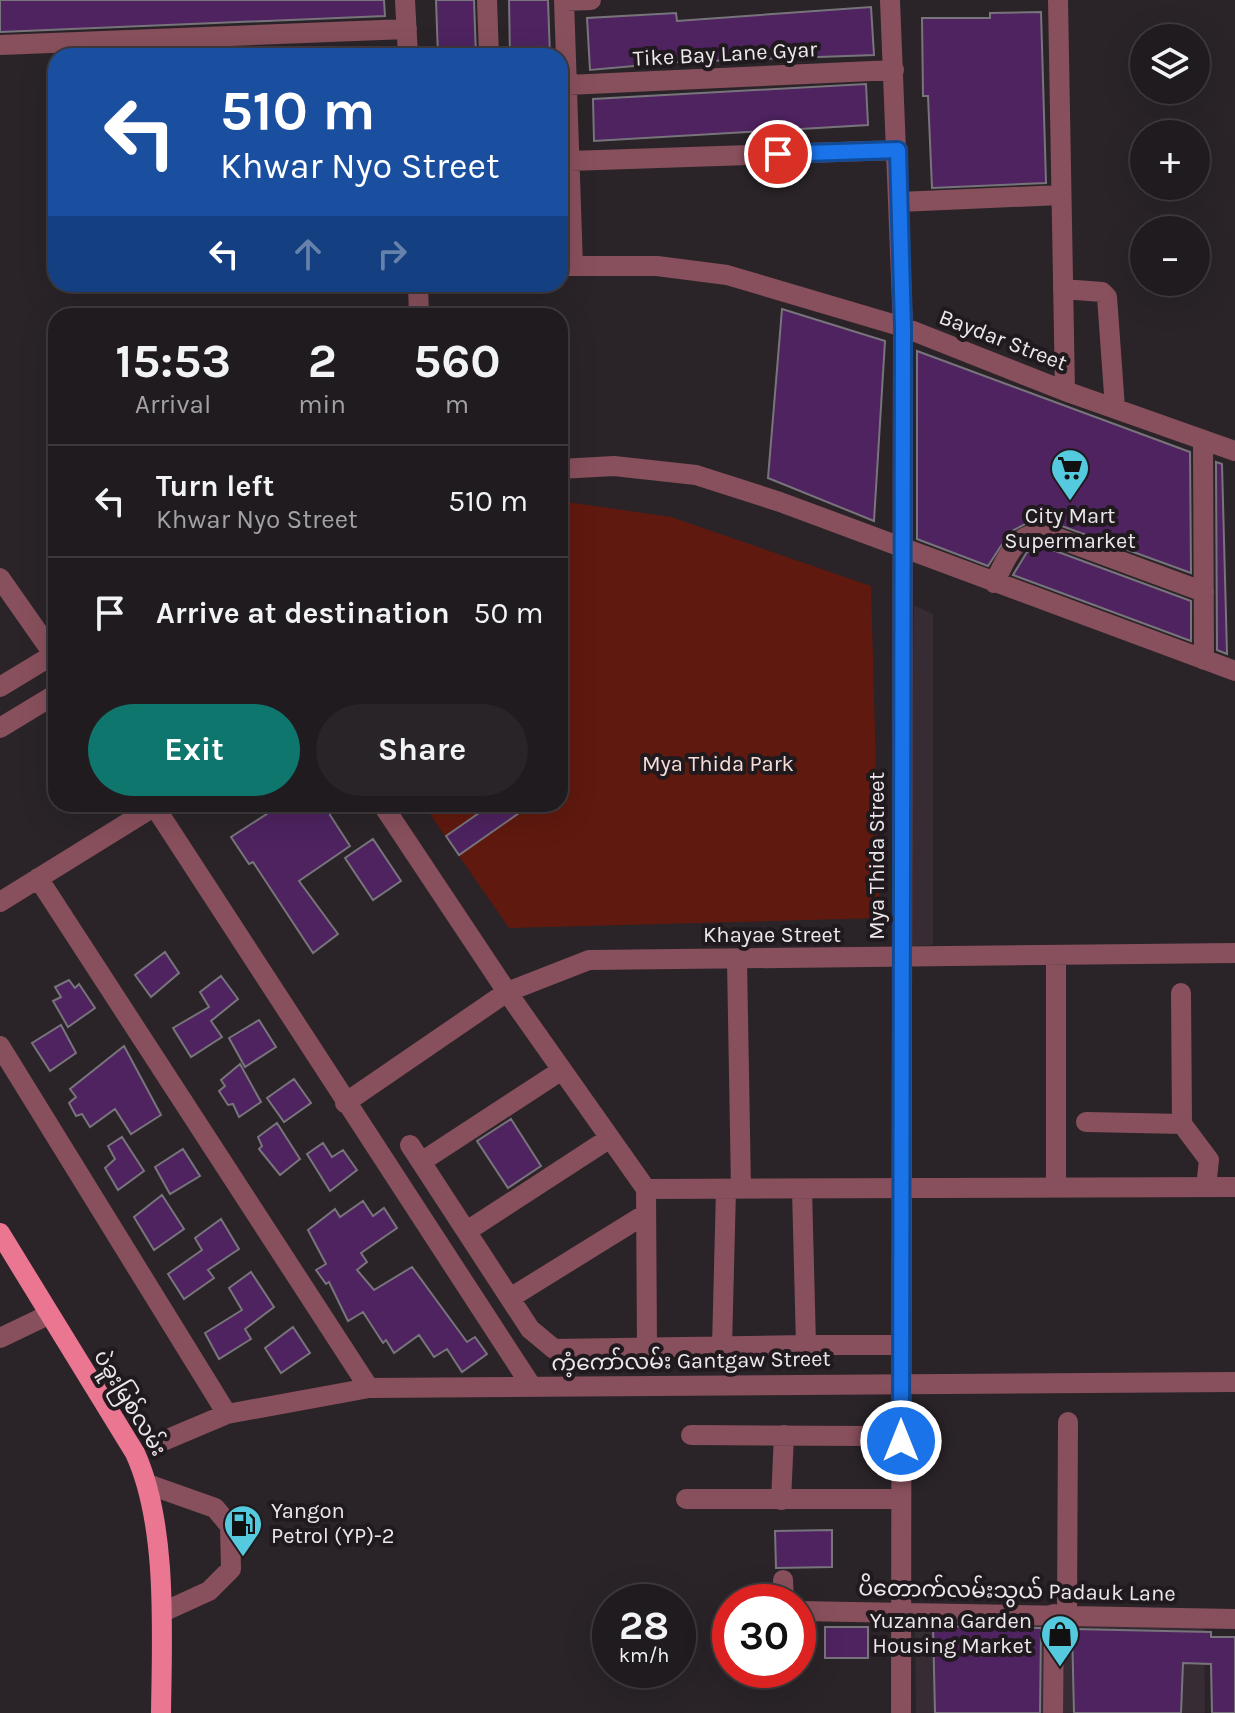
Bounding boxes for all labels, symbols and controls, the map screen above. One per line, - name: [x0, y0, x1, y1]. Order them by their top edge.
- map controls: [1130, 24, 1210, 296]
- button: layers: [1130, 24, 1210, 104]
- street label: Tike Bay Lane Gyar: [632, 36, 818, 72]
- text: 510 m: [220, 78, 375, 143]
- icon: left: [88, 80, 192, 184]
- pin: [744, 120, 812, 188]
- button: +: [1130, 120, 1210, 200]
- icon: arrive: [756, 132, 800, 176]
- text: Khwar Nyo Street: [220, 145, 499, 187]
- button: −: [1130, 216, 1210, 296]
- icon: left: [202, 232, 246, 276]
- icon: ahead: [286, 232, 330, 276]
- icon: right: [370, 232, 414, 276]
- street label: Baydar Street: [935, 304, 1071, 376]
- text: 15:53: [115, 333, 231, 389]
- text: 2: [308, 333, 337, 389]
- text: 560: [413, 333, 501, 389]
- text: Arrival: [135, 389, 211, 420]
- text: min: [298, 389, 346, 420]
- text: m: [445, 389, 469, 420]
- supermarket icon: City Mart Supermarket: [1049, 447, 1091, 502]
- text: Turn left: [156, 468, 274, 504]
- icon: left: [88, 479, 132, 523]
- text: 510 m: [448, 483, 528, 519]
- place label: City Mart Supermarket: [1004, 503, 1136, 554]
- text: Khwar Nyo Street: [156, 504, 358, 535]
- icon: arrive: [88, 591, 132, 635]
- text: Arrive at destination: [156, 595, 450, 631]
- text: 50 m: [474, 595, 544, 631]
- button: Exit: [88, 704, 300, 796]
- button: Share: [316, 704, 528, 796]
- park label: Mya Thida Park: [642, 751, 794, 777]
- street label: Mya Thida Street: [864, 772, 890, 940]
- street label: Khayae Street: [703, 922, 841, 948]
- street label: ကံ့ကော်လမ်း Gantgaw Street: [551, 1343, 831, 1378]
- street label: ပဲခူးမြစ်လမ်း: [85, 1344, 174, 1463]
- position arrow: [859, 1399, 943, 1483]
- place label: Yangon Petrol (YP)-2: [271, 1498, 394, 1549]
- fuel station icon: Yangon Petrol (YP)-2: [222, 1503, 264, 1558]
- street label: ပိတောက်လမ်းသွယ် Padauk Lane: [858, 1572, 1176, 1610]
- speed limit sign: 30: [712, 1584, 816, 1688]
- text: 28: [619, 1602, 669, 1649]
- place label: Yuzanna Garden Housing Market: [870, 1608, 1032, 1659]
- shop icon: Yuzanna Garden Housing Market: [1039, 1613, 1081, 1668]
- text: km/h: [619, 1644, 669, 1667]

